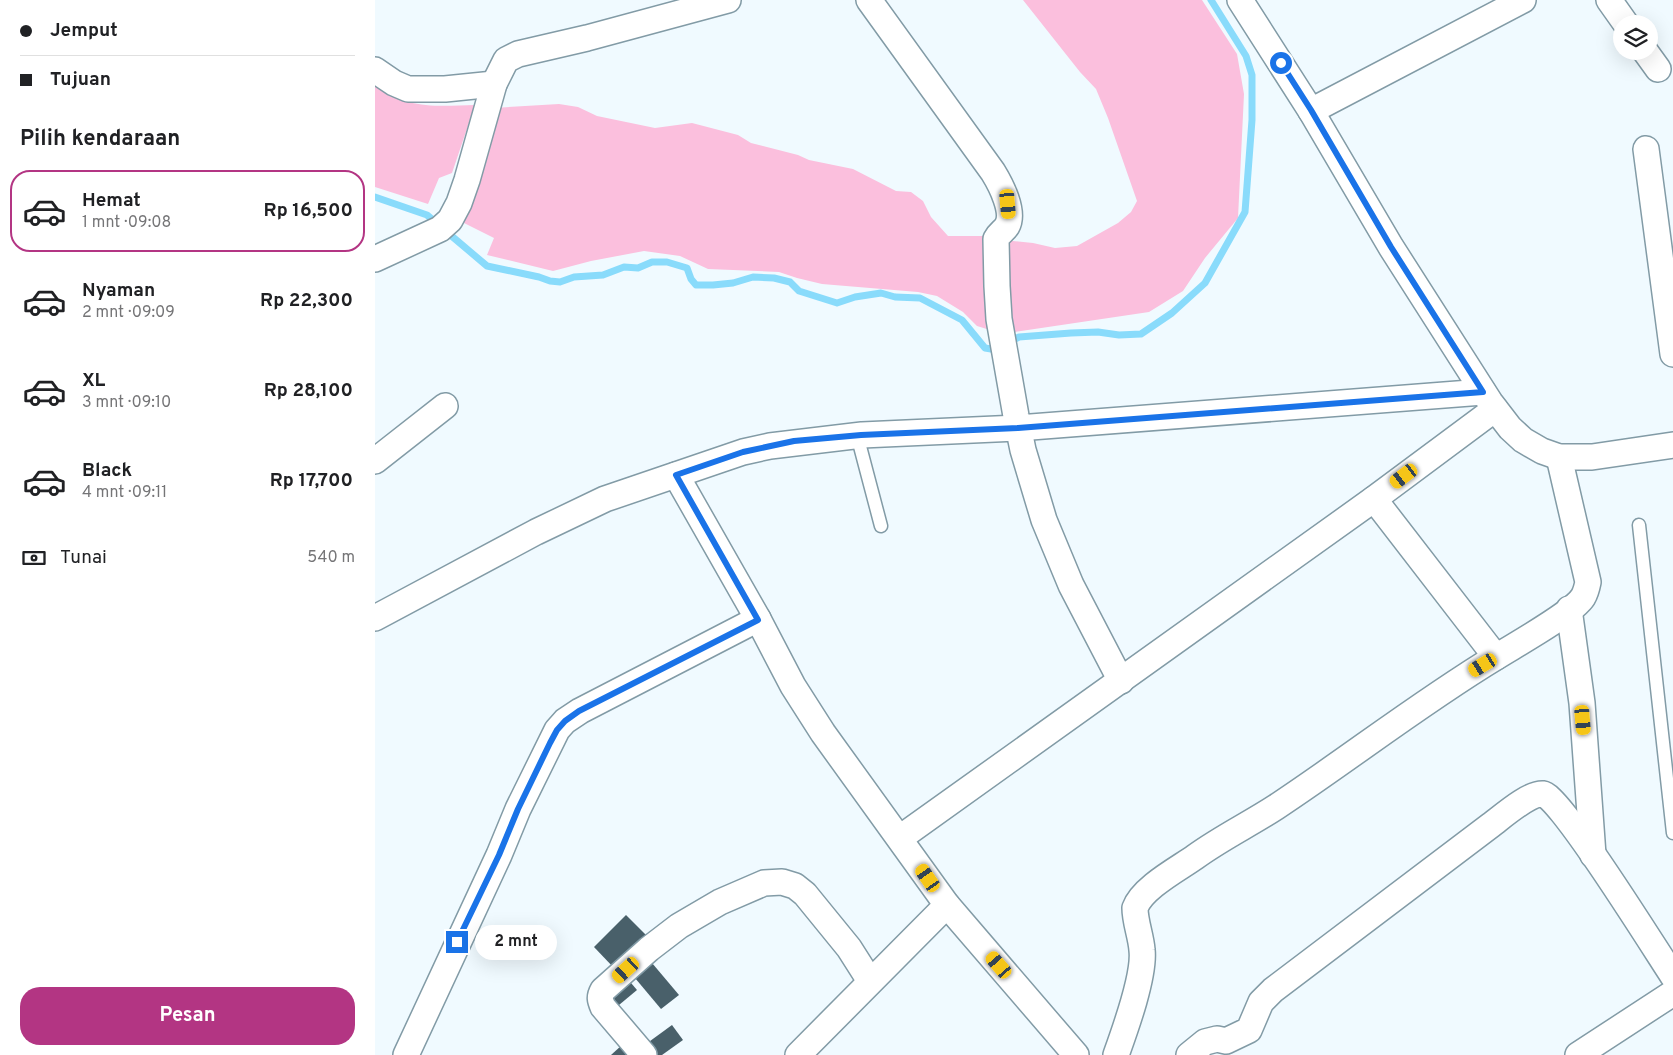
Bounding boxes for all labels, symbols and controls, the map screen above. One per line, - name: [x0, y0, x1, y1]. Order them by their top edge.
- map controls: [1613, 15, 1658, 60]
- button: layers: [1613, 15, 1658, 60]
- text: Jemput: [50, 19, 118, 43]
- route start: [1270, 52, 1292, 74]
- text: Tujuan: [50, 68, 111, 92]
- text: Pilih kendaraan: [20, 126, 180, 153]
- car: [999, 188, 1016, 220]
- icon: car: [22, 189, 67, 234]
- text: Hemat: [82, 189, 141, 213]
- text: Rp 16,500: [264, 199, 353, 223]
- text: 1 mnt · 09:08: [82, 213, 171, 233]
- icon: car: [22, 279, 67, 324]
- text: Nyaman: [82, 279, 155, 303]
- text: Rp 22,300: [260, 289, 353, 313]
- text: 2 mnt · 09:09: [82, 303, 175, 323]
- icon: car: [22, 369, 67, 414]
- text: XL: [82, 369, 105, 393]
- text: Rp 28,100: [264, 379, 353, 403]
- text: 3 mnt · 09:10: [82, 393, 171, 413]
- icon: car: [22, 459, 67, 504]
- text: Black: [82, 459, 132, 483]
- car: [1387, 461, 1420, 491]
- text: Rp 17,700: [270, 469, 353, 493]
- text: 4 mnt · 09:11: [82, 483, 167, 503]
- icon: cash: [20, 544, 48, 572]
- text: Tunai: [60, 546, 107, 570]
- text: 540 m: [307, 548, 355, 568]
- car: [1466, 651, 1499, 679]
- car: [1574, 704, 1591, 736]
- car: [913, 861, 942, 895]
- callout: 2 mnt: [475, 924, 557, 960]
- route end: [446, 931, 468, 953]
- text: 2 mnt: [494, 932, 538, 952]
- car: [983, 949, 1014, 981]
- car: [609, 954, 642, 986]
- button: Pesan: [20, 987, 355, 1045]

